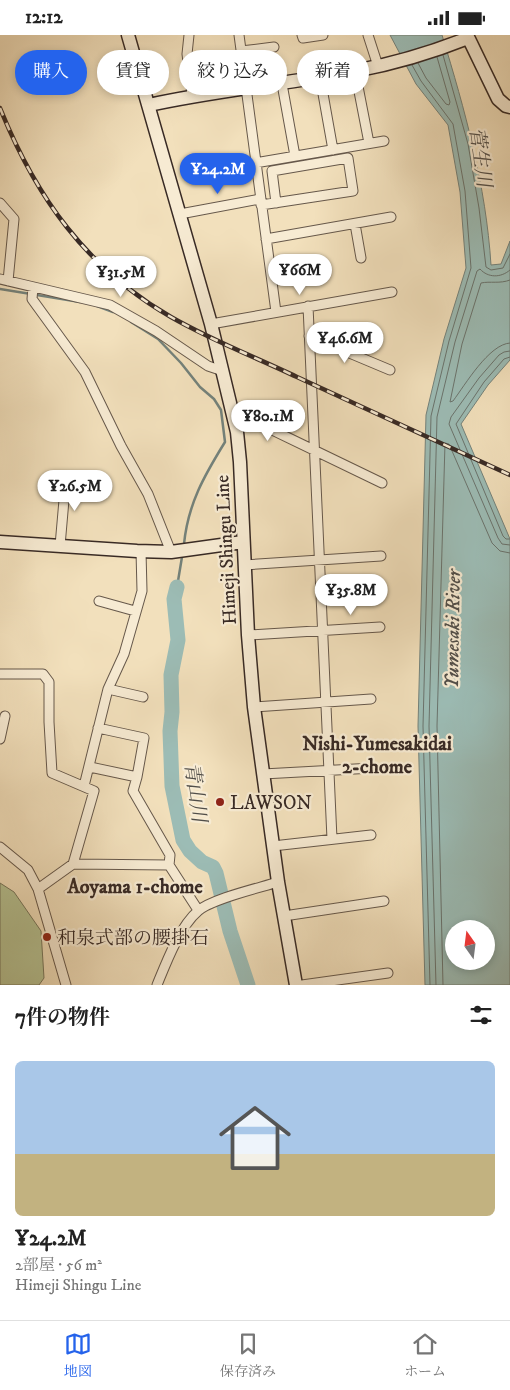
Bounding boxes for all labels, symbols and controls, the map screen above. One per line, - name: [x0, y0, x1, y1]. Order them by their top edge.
- text: 12:12: [25, 6, 63, 29]
- chip: 購入: [15, 50, 87, 95]
- chip: 賃貸: [97, 50, 169, 95]
- chip: 絞り込み: [179, 50, 287, 95]
- chip: 新着: [297, 50, 369, 95]
- water label: 菅生川: [463, 126, 496, 191]
- pin: ¥24.2M: [177, 153, 259, 195]
- text: ¥24.2M: [191, 159, 245, 179]
- pin: ¥66M: [270, 253, 330, 296]
- pin: ¥31.5M: [80, 255, 162, 298]
- text: ¥66M: [279, 260, 321, 280]
- text: ¥31.5M: [97, 262, 145, 282]
- pin: ¥46.6M: [304, 321, 386, 364]
- text: ¥46.6M: [317, 328, 373, 348]
- pin: ¥80.1M: [227, 399, 309, 442]
- text: ¥80.1M: [242, 406, 294, 426]
- pin: ¥26.5M: [34, 469, 116, 512]
- street label: Himeji Shingu Line: [211, 474, 242, 625]
- text: ¥26.5M: [48, 476, 102, 496]
- water label: Yumesaki River: [440, 567, 467, 689]
- pin: ¥35.8M: [310, 573, 392, 616]
- text: ¥35.8M: [326, 580, 376, 600]
- district label: Nishi-Yumesakidai 2-chome: [302, 732, 452, 780]
- water label: 青山川: [178, 761, 211, 826]
- place label: LAWSON: [230, 792, 312, 815]
- marker: LAWSON: [214, 796, 226, 808]
- district label: Aoyama 1-chome: [66, 875, 204, 900]
- north arrow: [445, 920, 495, 970]
- map controls: [445, 920, 495, 970]
- place label: 和泉式部の腰掛石: [57, 927, 209, 950]
- marker: 和泉式部の腰掛石: [41, 931, 53, 943]
- icon: filters: [467, 1001, 495, 1029]
- text: 7件の物件: [15, 1005, 110, 1031]
- icon: home: [210, 1093, 300, 1183]
- text: ¥24.2M: [15, 1226, 86, 1252]
- text: 2部屋 · 56 m²: [15, 1255, 102, 1275]
- text: Himeji Shingu Line: [15, 1275, 141, 1295]
- tab: 地図: [64, 1330, 92, 1381]
- tab: 保存済み: [220, 1330, 276, 1381]
- tab: ホーム: [404, 1330, 446, 1381]

